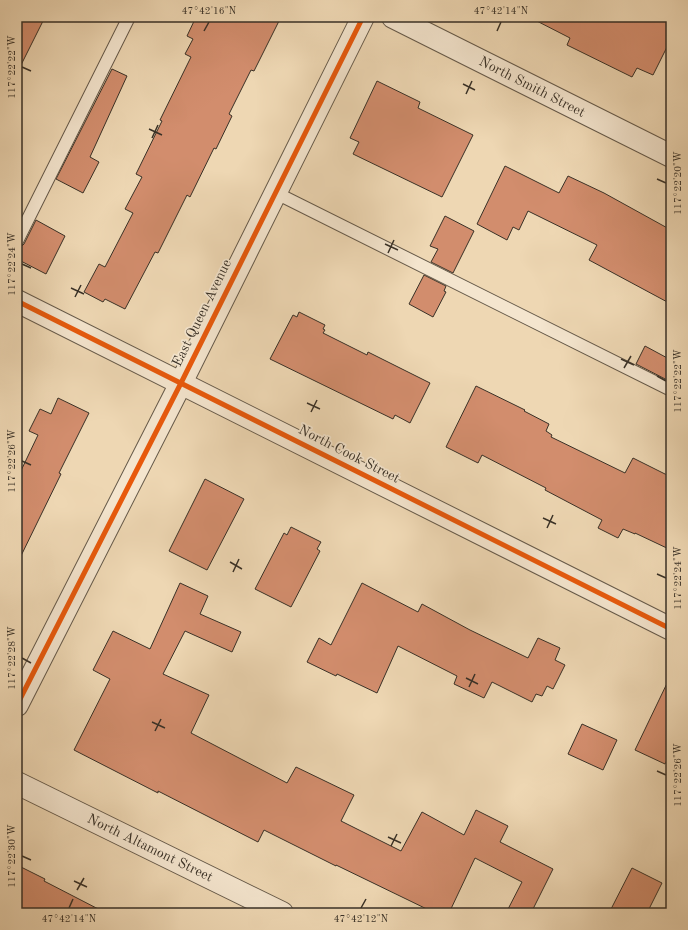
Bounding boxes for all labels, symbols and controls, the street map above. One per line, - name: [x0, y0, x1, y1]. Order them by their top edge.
- text: 47°42'16"N: [182, 6, 237, 16]
- text: 47°42'14"N: [474, 6, 529, 16]
- text: 117°22'22"W: [7, 35, 17, 99]
- street label: North Smith Street: [477, 54, 587, 120]
- text: 117°22'20"W: [673, 151, 683, 215]
- text: 117°22'24"W: [7, 232, 17, 296]
- street label: East Queen Avenue: [170, 257, 234, 369]
- text: 117°22'22"W: [673, 349, 683, 413]
- street label: North Cook Street: [296, 422, 402, 486]
- text: 117°22'26"W: [7, 429, 17, 493]
- text: 117°22'24"W: [673, 546, 683, 610]
- text: 117°22'28"W: [7, 626, 17, 690]
- text: 117°22'26"W: [673, 743, 683, 807]
- street label: North Altamont Street: [85, 812, 215, 885]
- text: 117°22'30"W: [7, 824, 17, 888]
- text: 47°42'14"N: [42, 914, 97, 924]
- text: 47°42'12"N: [334, 914, 389, 924]

